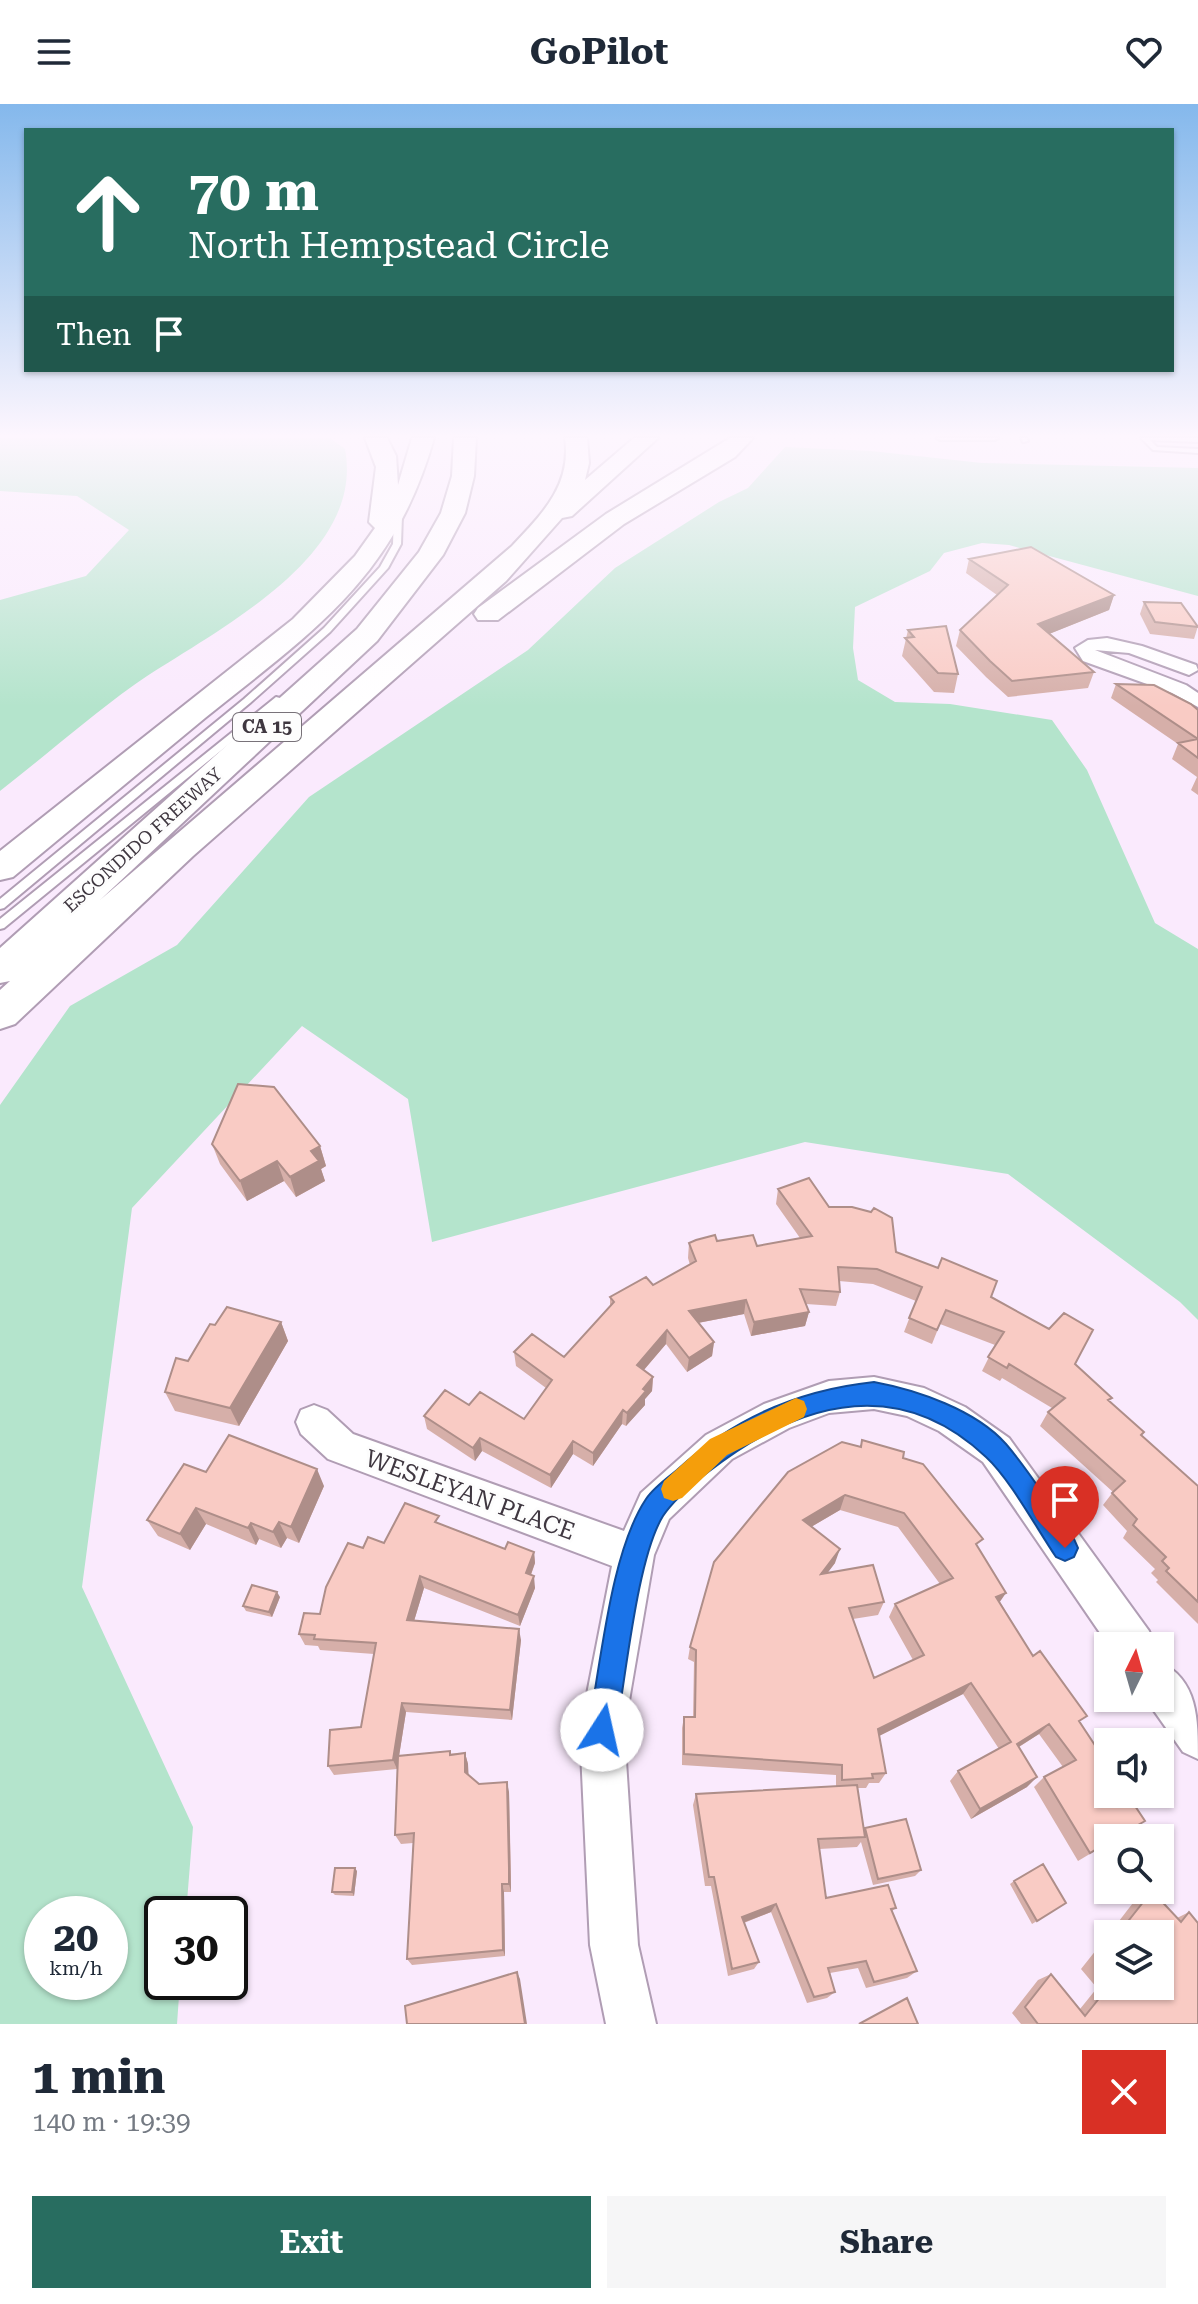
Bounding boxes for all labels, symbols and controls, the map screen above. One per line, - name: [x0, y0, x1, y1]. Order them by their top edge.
- icon: menu: [32, 30, 76, 74]
- icon: heart: [1122, 30, 1166, 74]
- text: GoPilot: [530, 31, 668, 73]
- text: 70 m: [188, 158, 319, 224]
- icon: ahead: [56, 160, 160, 264]
- text: North Hempstead Circle: [188, 225, 610, 267]
- icon: arrive: [147, 312, 191, 356]
- text: Then: [56, 317, 131, 352]
- road number: CA 15: [233, 713, 301, 741]
- street label: ESCONDIDO FREEWAY: [59, 763, 227, 916]
- street label: WESLEYAN PLACE: [361, 1444, 579, 1546]
- pin: [1031, 1466, 1099, 1548]
- icon: arrive: [1043, 1478, 1087, 1522]
- north arrow: [1094, 1632, 1174, 1712]
- map controls: [1094, 1632, 1174, 2000]
- position arrow: [560, 1688, 644, 1772]
- button: sound: [1094, 1728, 1174, 1808]
- button: search: [1094, 1824, 1174, 1904]
- speed limit sign: 30: [144, 1896, 248, 2000]
- text: 20: [54, 1914, 98, 1961]
- button: layers: [1094, 1920, 1174, 2000]
- text: km/h: [49, 1956, 103, 1980]
- text: 1 min: [32, 2049, 165, 2105]
- button: close: [1082, 2050, 1166, 2134]
- text: 140 m · 19:39: [32, 2107, 191, 2137]
- button: Exit: [32, 2196, 591, 2288]
- button: Share: [607, 2196, 1166, 2288]

